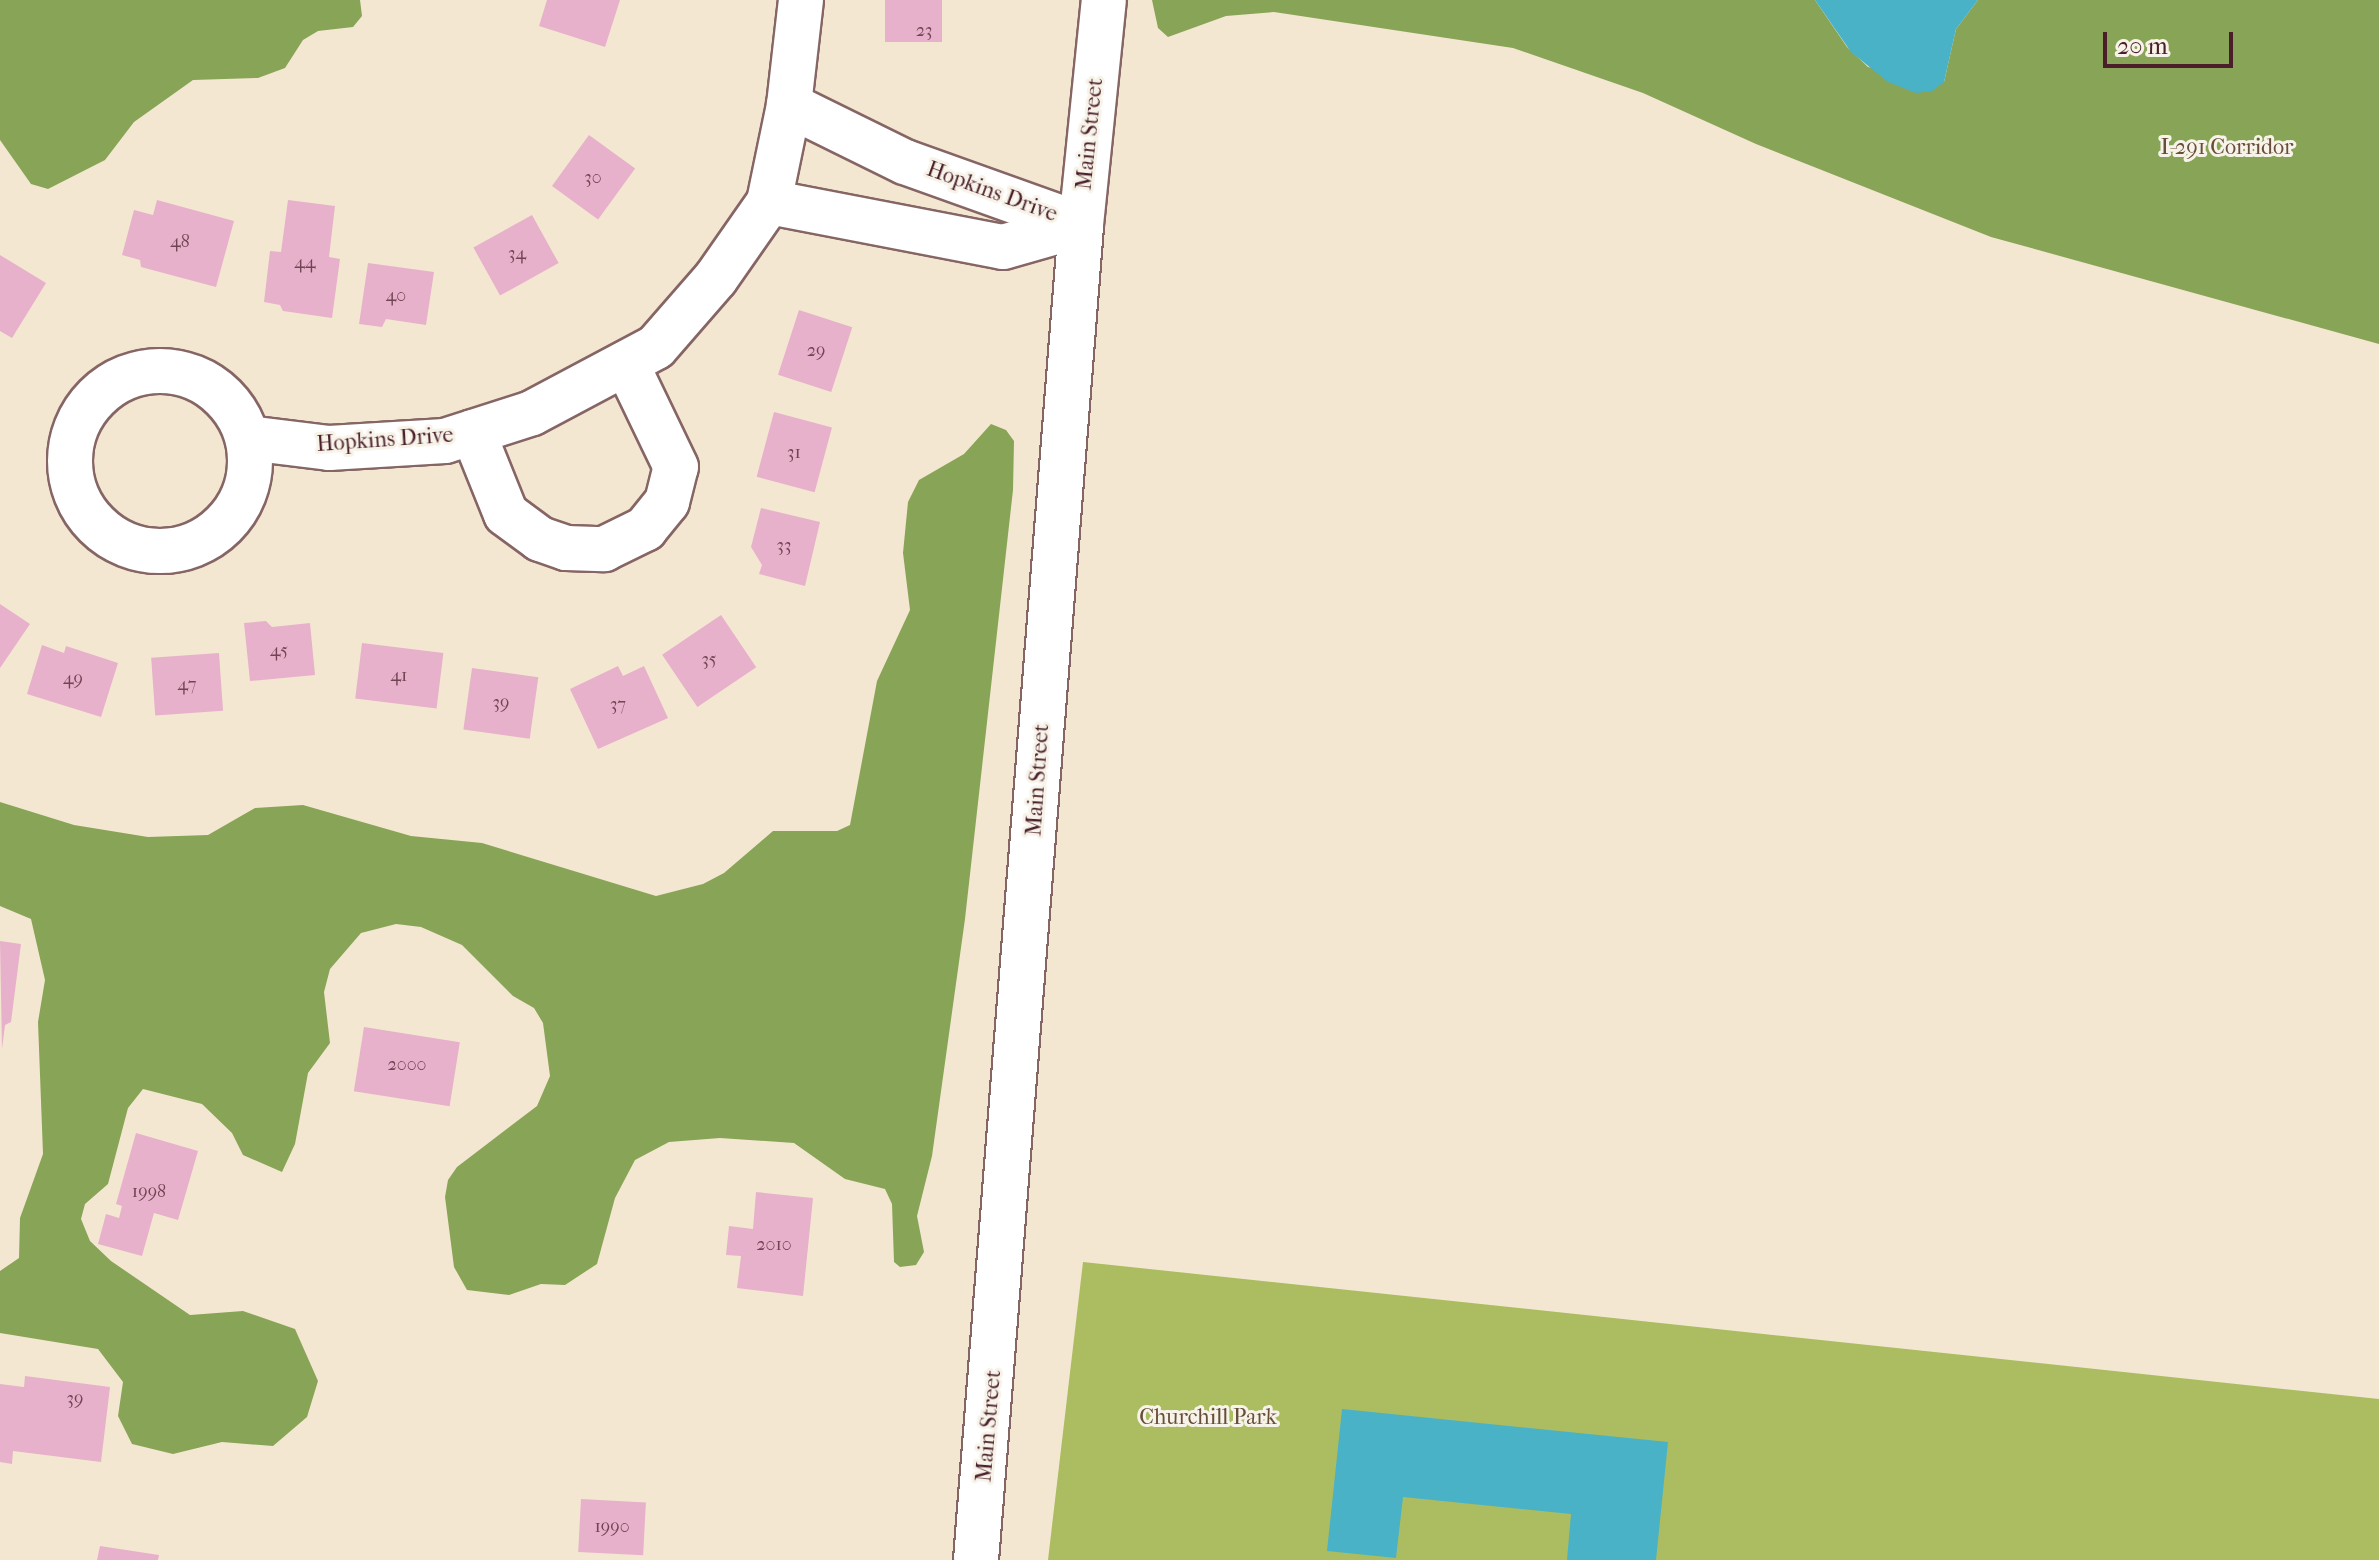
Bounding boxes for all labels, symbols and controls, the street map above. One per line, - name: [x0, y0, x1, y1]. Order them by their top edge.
- scale bar: [2107, 16, 2237, 66]
- house number: 23: [916, 20, 932, 42]
- text: 20 m: [2117, 32, 2168, 60]
- street label: Main Street: [1071, 77, 1109, 191]
- park label: I-291 Corridor: [2161, 135, 2293, 161]
- street label: Hopkins Drive: [923, 156, 1061, 228]
- house number: 30: [584, 167, 602, 189]
- house number: 48: [170, 231, 190, 253]
- house number: 34: [508, 243, 526, 265]
- house number: 44: [294, 252, 316, 274]
- house number: 40: [386, 285, 406, 307]
- house number: 29: [807, 340, 825, 362]
- street label: Hopkins Drive: [316, 422, 454, 458]
- house number: 31: [787, 442, 801, 464]
- house number: 33: [777, 535, 791, 557]
- house number: 45: [270, 640, 288, 662]
- house number: 35: [701, 649, 717, 671]
- house number: 41: [390, 665, 408, 687]
- house number: 49: [63, 668, 83, 690]
- house number: 47: [178, 674, 196, 696]
- house number: 39: [493, 692, 509, 714]
- house number: 37: [610, 694, 626, 716]
- street label: Main Street: [1021, 723, 1055, 837]
- house number: 2000: [387, 1054, 427, 1076]
- house number: 1998: [132, 1181, 166, 1203]
- house number: 2010: [756, 1234, 792, 1256]
- street label: Main Street: [971, 1369, 1007, 1483]
- house number: 39: [67, 1388, 83, 1410]
- park label: Churchill Park: [1139, 1405, 1277, 1431]
- house number: 1990: [594, 1516, 630, 1538]

